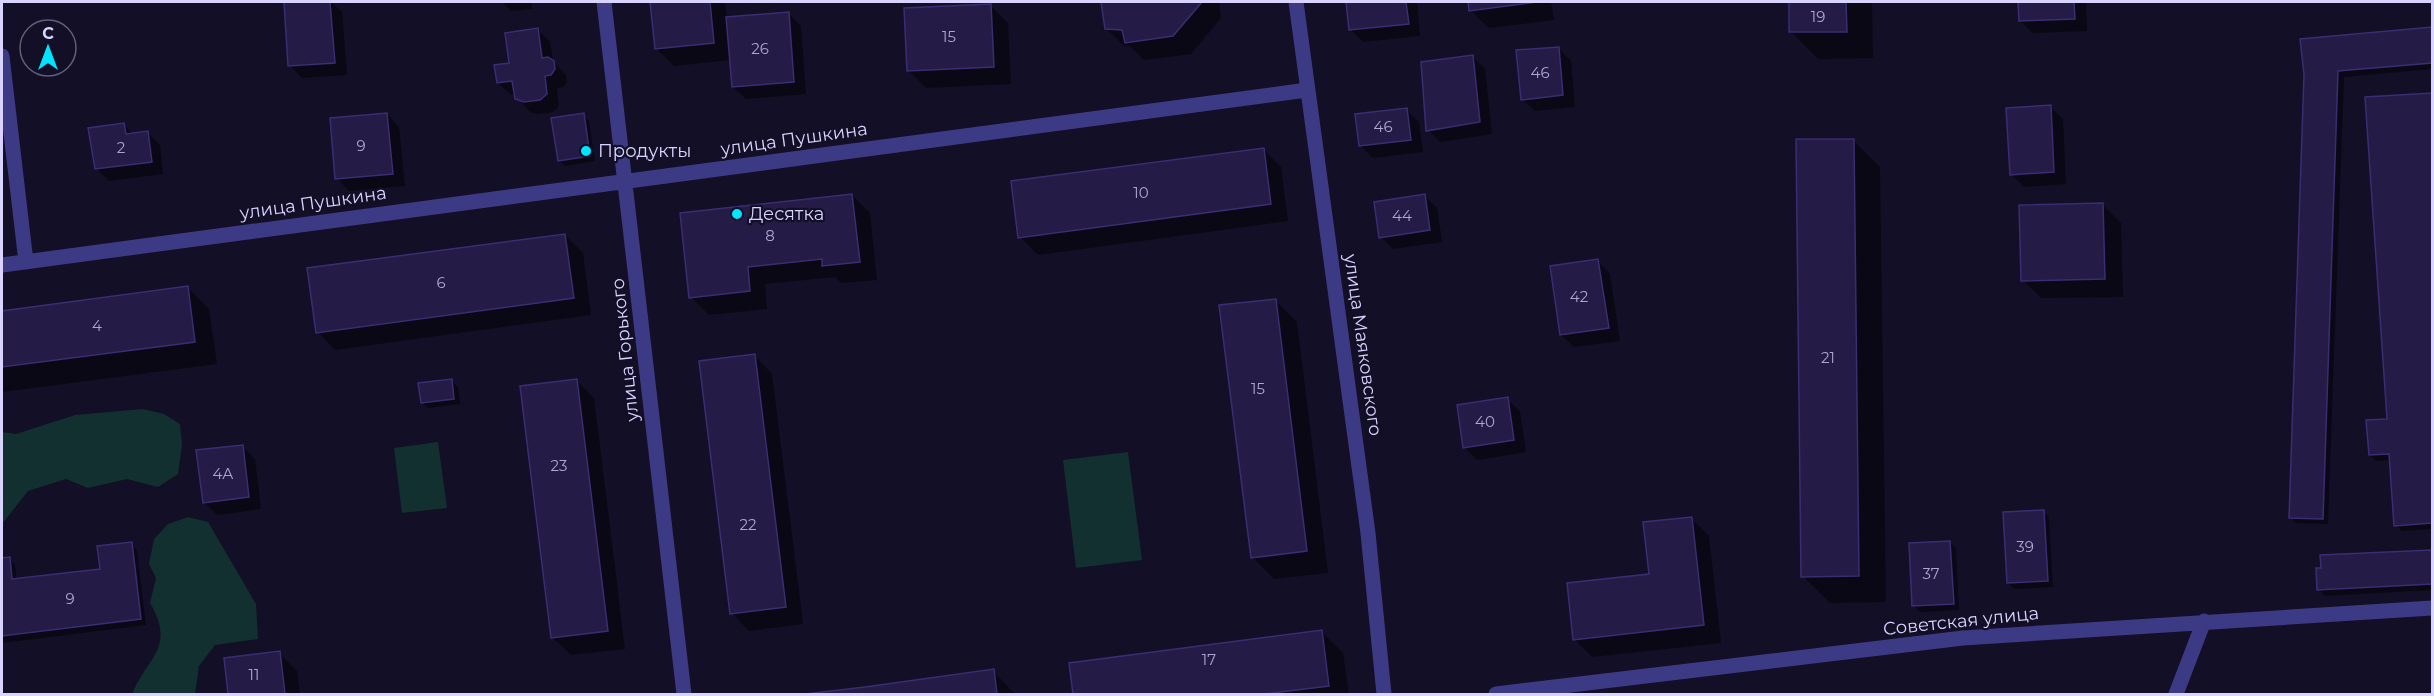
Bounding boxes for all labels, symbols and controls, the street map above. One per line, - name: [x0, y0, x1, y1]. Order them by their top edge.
- house number: 19: [1811, 7, 1825, 26]
- north arrow: [18, 18, 78, 78]
- text: С: [42, 24, 54, 43]
- house number: 15: [942, 27, 956, 46]
- house number: 26: [751, 39, 769, 58]
- house number: 46: [1530, 63, 1550, 82]
- house number: 46: [1373, 117, 1393, 136]
- street label: улица Пушкина: [718, 118, 869, 160]
- house number: 9: [356, 136, 366, 155]
- house number: 2: [117, 138, 125, 157]
- place label: Продукты: [598, 140, 691, 162]
- marker: Продукты: [579, 144, 593, 158]
- street label: улица Пушкина: [237, 182, 388, 224]
- house number: 10: [1133, 183, 1149, 202]
- place label: Десятка: [749, 203, 824, 225]
- house number: 44: [1392, 206, 1412, 225]
- marker: Десятка: [730, 207, 744, 221]
- house number: 8: [765, 226, 775, 245]
- street label: улица Маяковского: [1339, 252, 1387, 437]
- house number: 6: [436, 273, 446, 292]
- street label: улица Горького: [607, 277, 644, 424]
- house number: 42: [1570, 287, 1588, 306]
- house number: 4: [92, 316, 102, 335]
- house number: 21: [1821, 348, 1835, 367]
- house number: 15: [1251, 379, 1265, 398]
- house number: 40: [1475, 412, 1495, 431]
- house number: 23: [551, 456, 567, 475]
- house number: 4А: [212, 464, 234, 483]
- house number: 22: [739, 515, 757, 534]
- house number: 39: [2016, 537, 2034, 556]
- house number: 37: [1922, 564, 1940, 583]
- house number: 9: [65, 589, 75, 608]
- street label: Советская улица: [1882, 602, 2040, 640]
- house number: 17: [1202, 650, 1216, 669]
- house number: 11: [249, 665, 259, 684]

